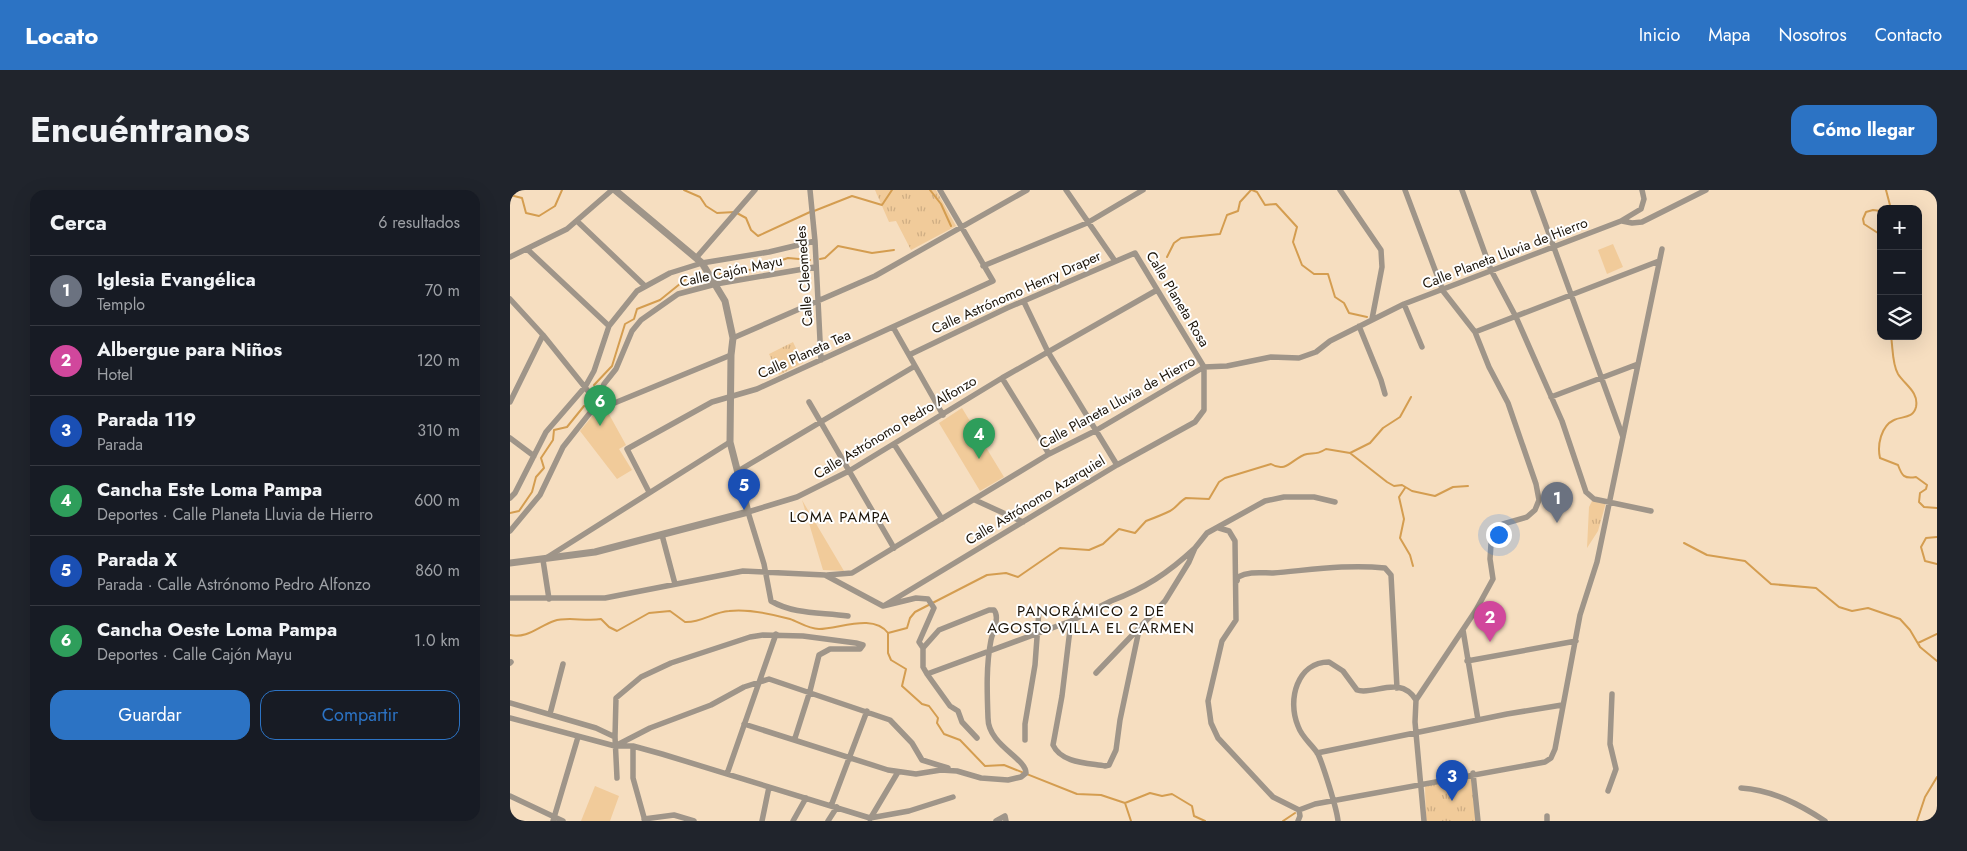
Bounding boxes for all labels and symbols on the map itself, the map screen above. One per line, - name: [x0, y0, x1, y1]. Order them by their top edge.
- street label: Calle Planeta Lluvia de Hierro: [1419, 212, 1591, 294]
- street label: Calle Cleomedes: [790, 225, 817, 327]
- street label: Calle Astrónomo Henry Draper: [928, 245, 1104, 338]
- street label: Calle Planeta Rosa: [1141, 247, 1215, 351]
- street label: Calle Cajón Mayu: [678, 250, 784, 292]
- street label: Calle Planeta Tea: [754, 325, 854, 383]
- street label: Calle Planeta Lluvia de Hierro: [1035, 351, 1199, 453]
- street label: Calle Astrónomo Pedro Alfonzo: [810, 370, 980, 484]
- pin: 6: [584, 385, 616, 426]
- pin: 4: [963, 418, 995, 459]
- street label: Calle Astrónomo Azarquiel: [961, 450, 1109, 550]
- pin: 5: [728, 469, 760, 510]
- pin: 1: [1541, 482, 1573, 523]
- district label: LOMA PAMPA: [790, 506, 891, 528]
- your location: [1486, 522, 1512, 548]
- district label: PANORÁMICO 2 DE AGOSTO VILLA EL CARMEN: [987, 600, 1195, 639]
- pin: 2: [1474, 601, 1506, 642]
- pin: 3: [1436, 760, 1468, 801]

